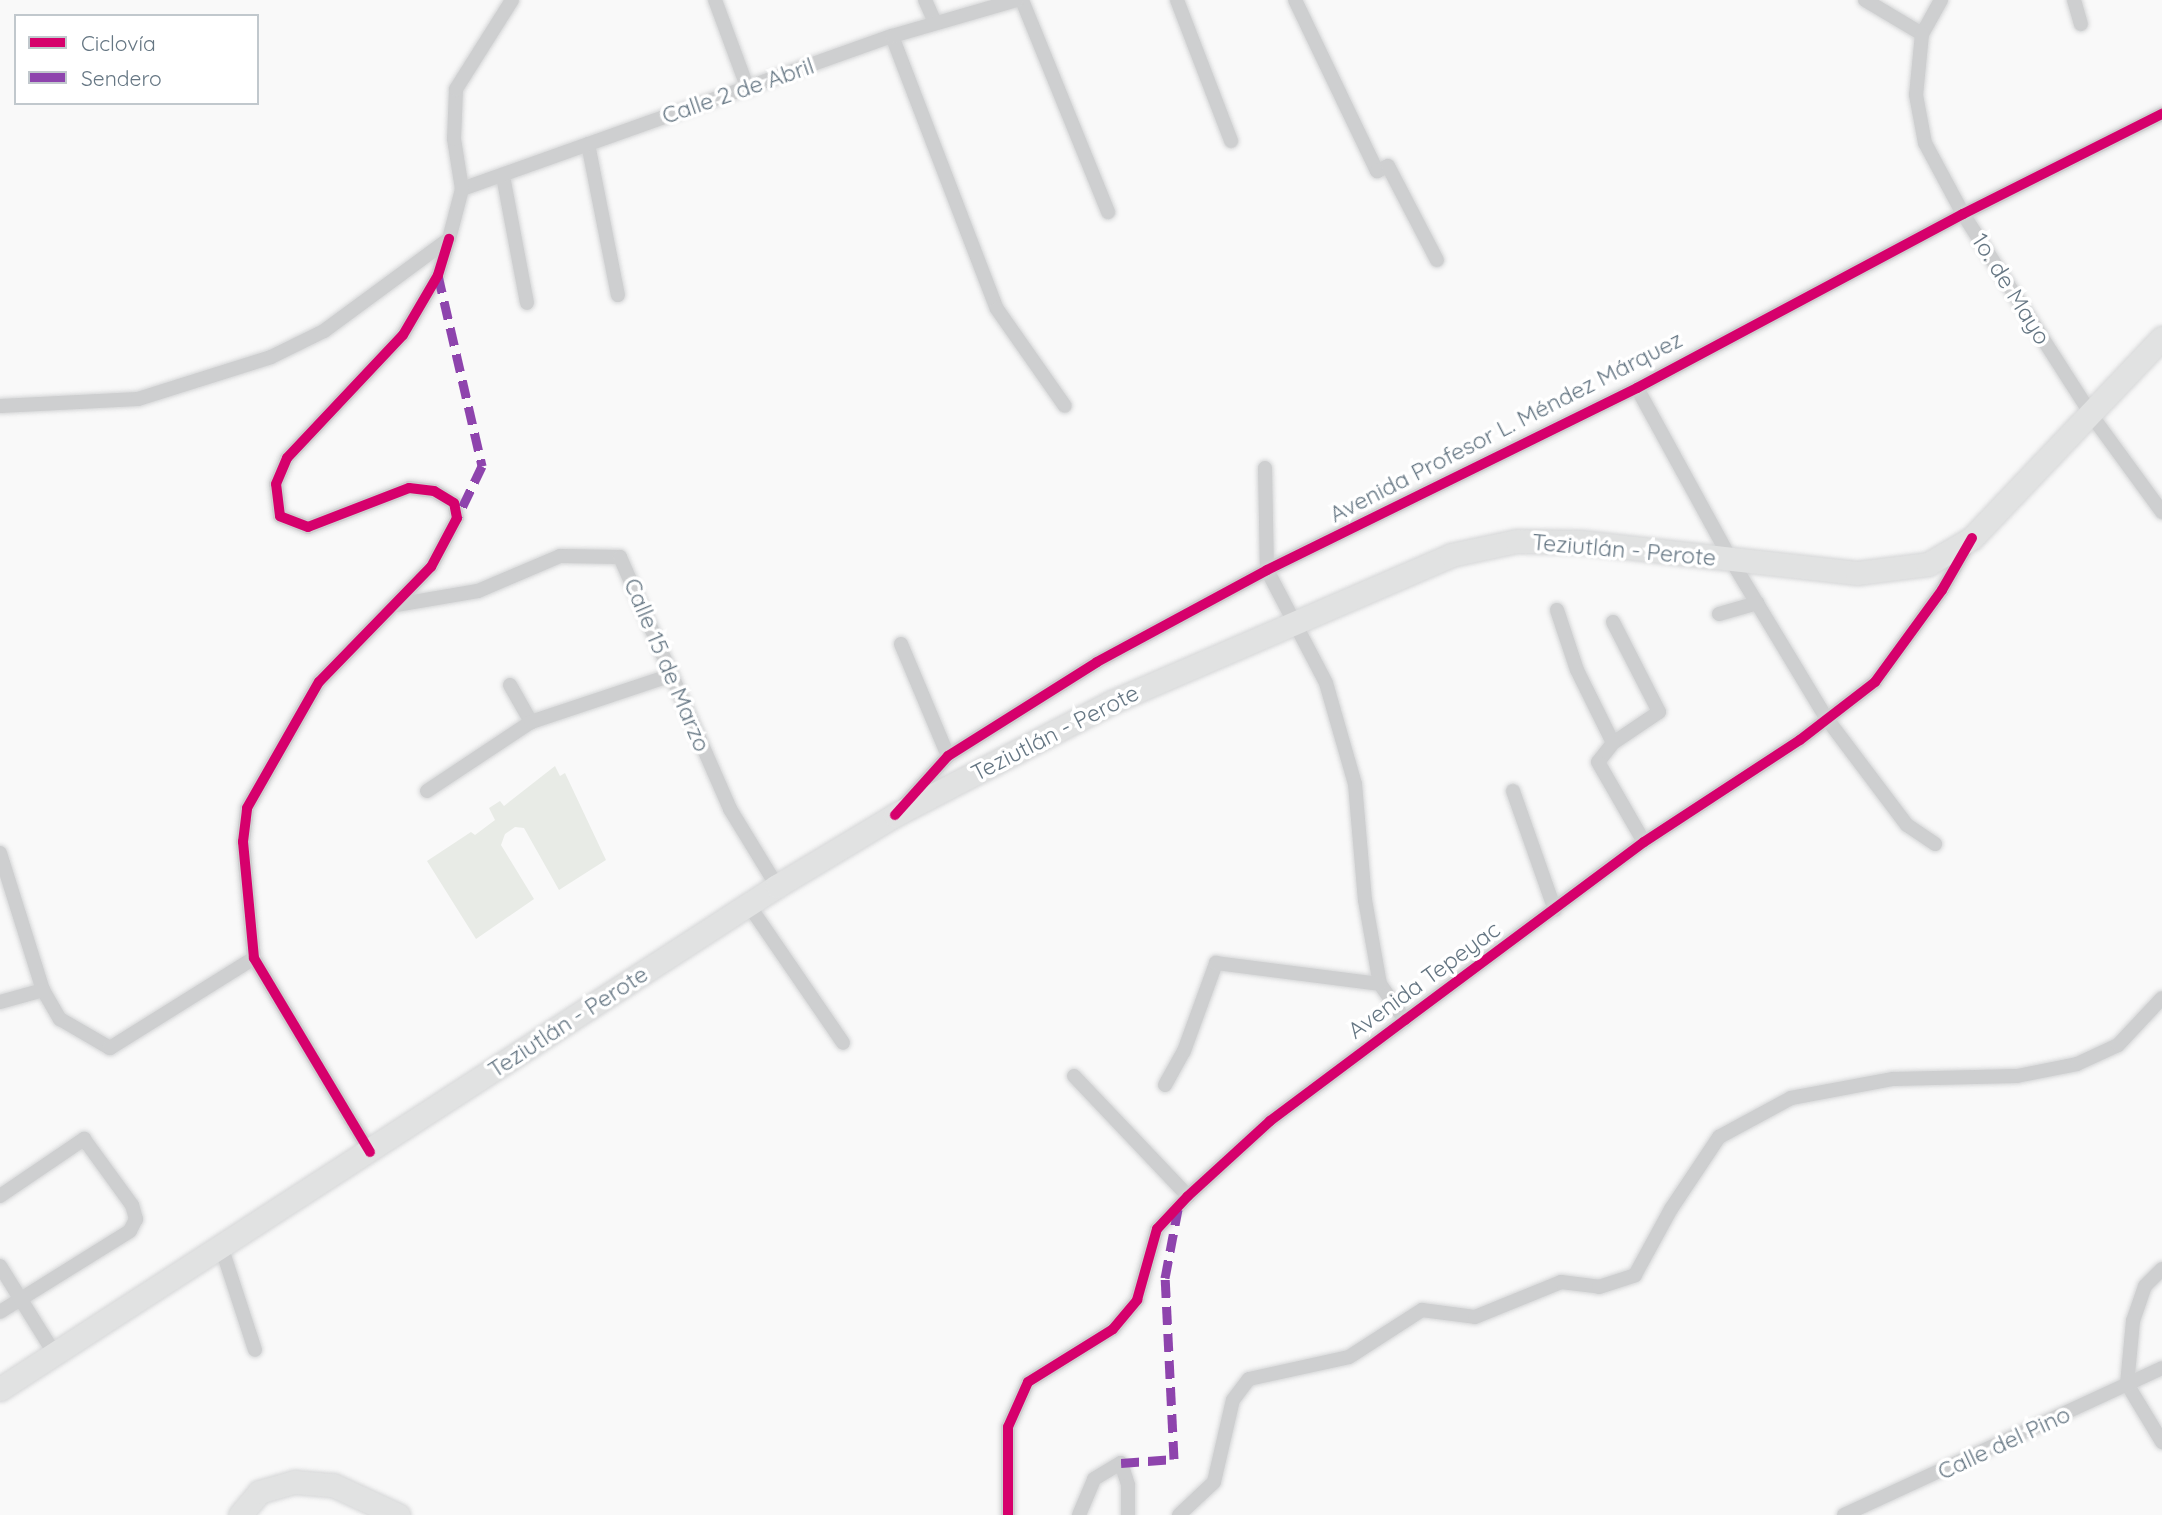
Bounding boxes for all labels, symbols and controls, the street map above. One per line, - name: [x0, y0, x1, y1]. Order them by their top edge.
- legend: [14, 14, 259, 105]
- text: Ciclovía: [81, 30, 156, 56]
- street label: Calle 2 de Abril: [658, 52, 818, 130]
- text: Sendero: [81, 65, 162, 91]
- street label: 1o. de Mayo: [1966, 228, 2056, 350]
- street label: Avenida Profesor L. Méndez Márquez: [1325, 326, 1687, 528]
- street label: Teziutlán - Perote: [1531, 528, 1717, 572]
- street label: Calle 15 de Marzo: [618, 574, 716, 756]
- street label: Teziutlán - Perote: [967, 679, 1143, 787]
- street label: Avenida Tepeyac: [1342, 915, 1506, 1045]
- street label: Teziutlán - Perote: [483, 960, 653, 1084]
- street label: Calle del Pino: [1933, 1400, 2075, 1486]

